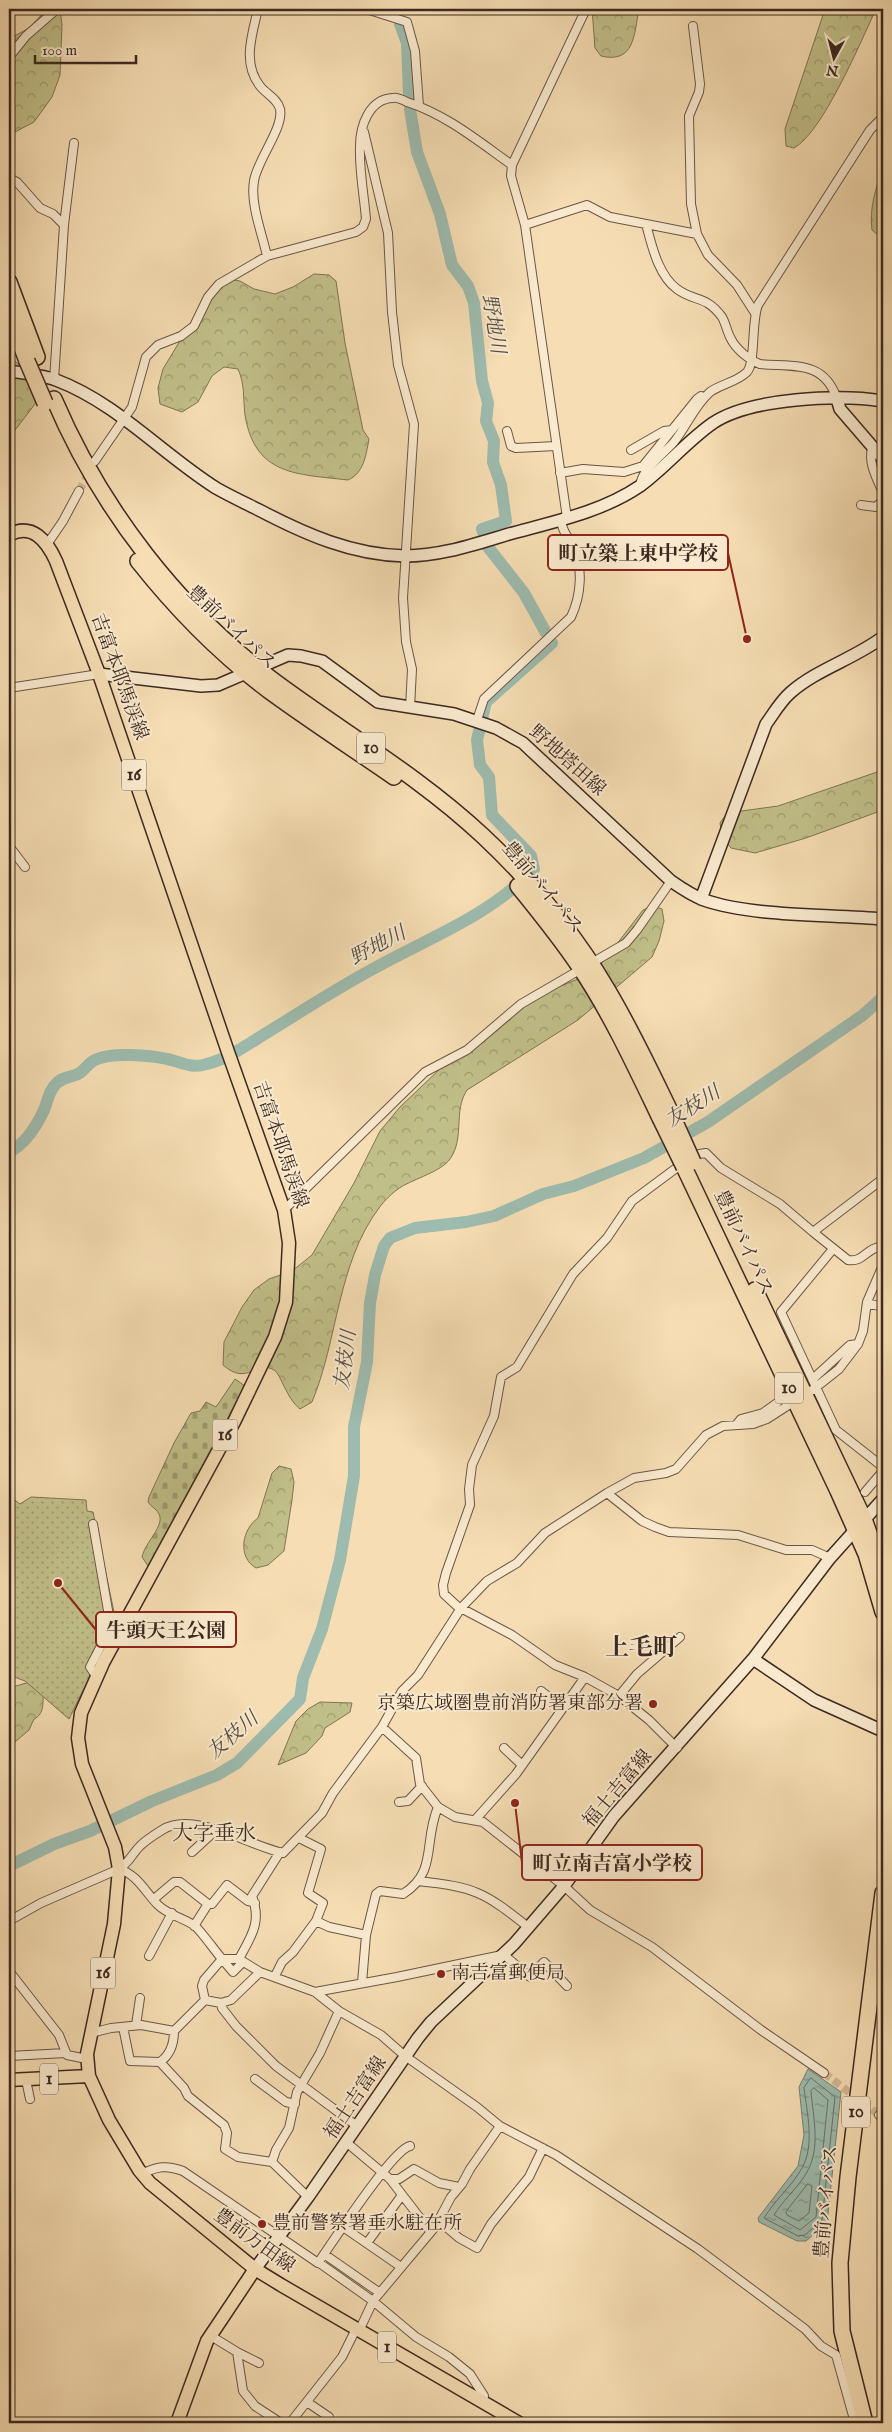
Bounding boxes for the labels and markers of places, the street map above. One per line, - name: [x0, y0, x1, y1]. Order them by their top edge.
- callout: 町立築上東中学校: [548, 535, 728, 570]
- callout: 牛頭天王公園: [96, 1612, 236, 1647]
- place label: 京築広域圏豊前消防署東部分署: [377, 1692, 643, 1716]
- marker: 京築広域圏豊前消防署東部分署: [647, 1698, 659, 1710]
- callout: 町立南吉富小学校: [522, 1845, 702, 1880]
- place label: 南吉富郵便局: [451, 1962, 565, 1986]
- marker: 南吉富郵便局: [435, 1968, 447, 1980]
- place label: 豊前警察署垂水駐在所: [272, 2212, 462, 2236]
- marker: 豊前警察署垂水駐在所: [256, 2218, 268, 2230]

